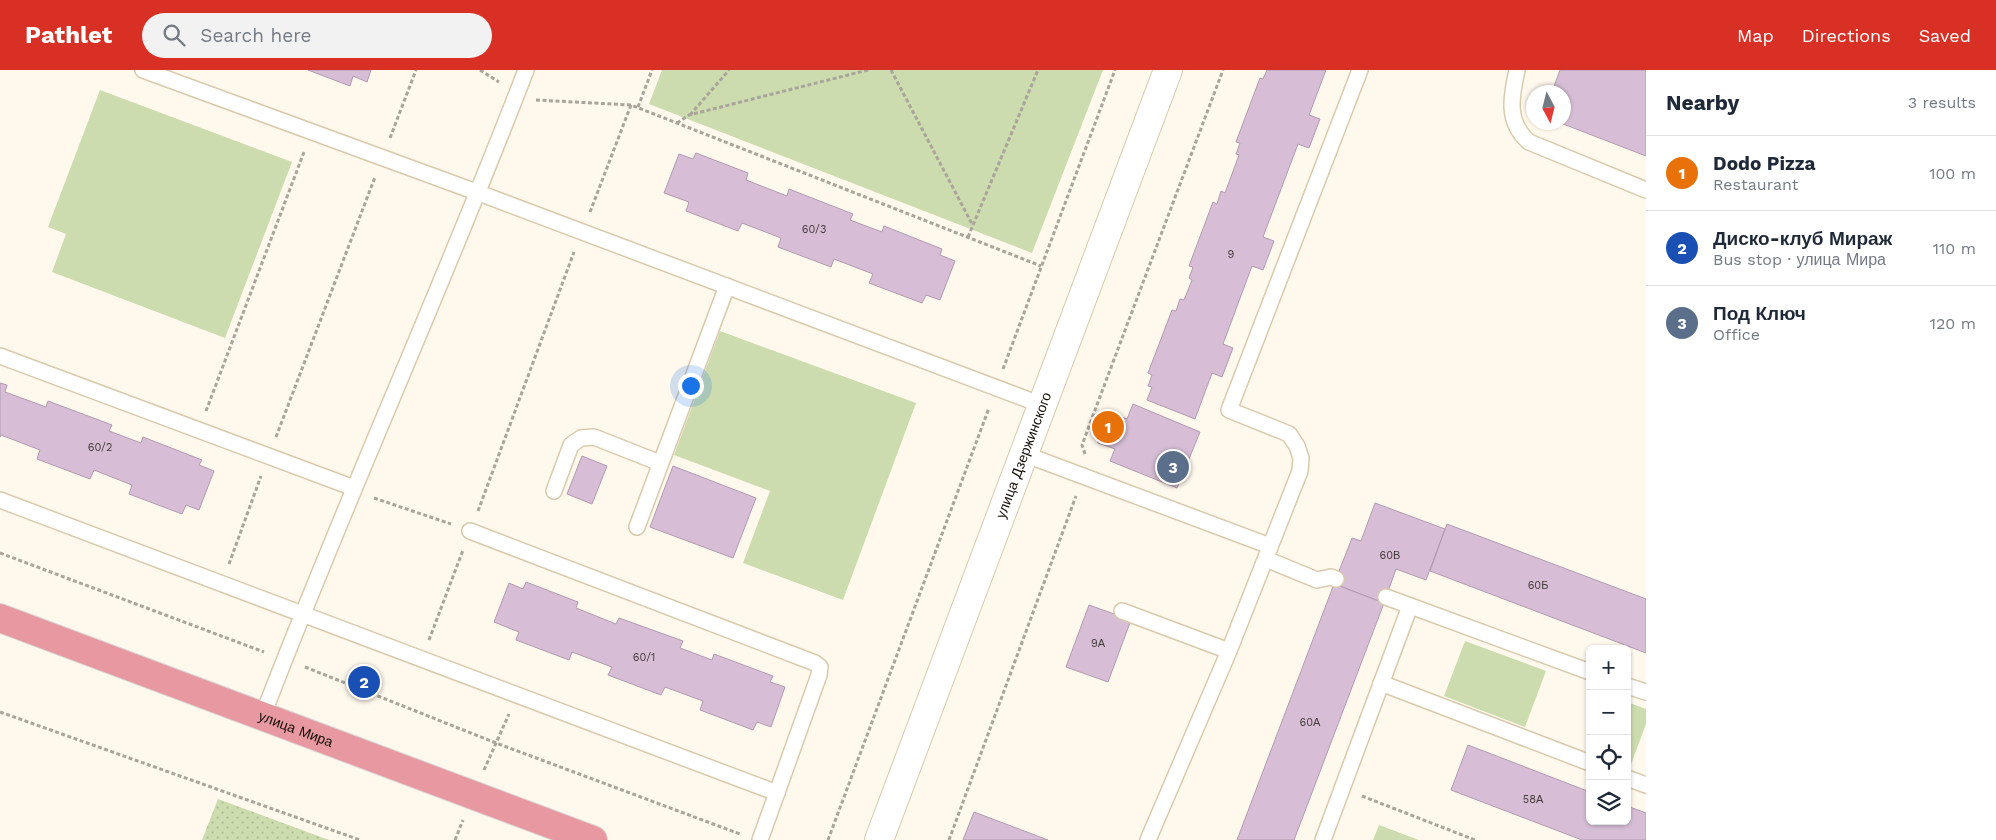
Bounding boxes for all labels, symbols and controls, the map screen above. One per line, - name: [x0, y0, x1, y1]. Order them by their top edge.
- search box: [142, 13, 492, 58]
- text: Pathlet: [25, 21, 112, 49]
- icon: search: [160, 21, 188, 49]
- text: Search here: [200, 24, 312, 47]
- text: Map: [1737, 25, 1774, 46]
- text: Directions: [1802, 25, 1891, 46]
- text: Saved: [1919, 25, 1971, 46]
- north arrow: [1526, 85, 1571, 130]
- text: Nearby: [1666, 90, 1739, 115]
- text: 3 results: [1908, 93, 1976, 112]
- text: Dodo Pizza: [1713, 152, 1816, 175]
- text: 1: [1679, 164, 1685, 183]
- text: 100 m: [1929, 164, 1976, 183]
- text: Restaurant: [1713, 175, 1799, 194]
- house number: 60/3: [802, 223, 826, 236]
- text: Диско-клуб Мираж: [1713, 227, 1892, 250]
- text: 2: [1677, 239, 1687, 258]
- text: 110 m: [1933, 239, 1976, 258]
- house number: 9: [1228, 248, 1235, 261]
- text: Bus stop · улица Мира: [1713, 250, 1886, 269]
- text: Под Ключ: [1713, 302, 1806, 325]
- text: 3: [1677, 314, 1687, 333]
- text: 120 m: [1930, 314, 1976, 333]
- text: Office: [1713, 325, 1760, 344]
- your location: [678, 373, 704, 399]
- street label: улица Дзержинского: [992, 390, 1054, 521]
- pin: 1: [1092, 408, 1124, 446]
- house number: 60/2: [88, 441, 112, 454]
- pin: 3: [1157, 448, 1189, 486]
- house number: 60В: [1380, 549, 1400, 562]
- house number: 60Б: [1528, 579, 1548, 592]
- house number: 9А: [1091, 637, 1106, 650]
- map controls: [1586, 645, 1631, 825]
- button: +: [1586, 645, 1631, 690]
- house number: 60/1: [633, 651, 655, 664]
- pin: 2: [348, 663, 380, 701]
- button: −: [1586, 690, 1631, 735]
- street label: улица Мира: [256, 708, 336, 750]
- house number: 60А: [1300, 716, 1321, 729]
- button: locate: [1586, 735, 1631, 780]
- button: layers: [1586, 780, 1631, 825]
- house number: 58А: [1523, 793, 1544, 806]

